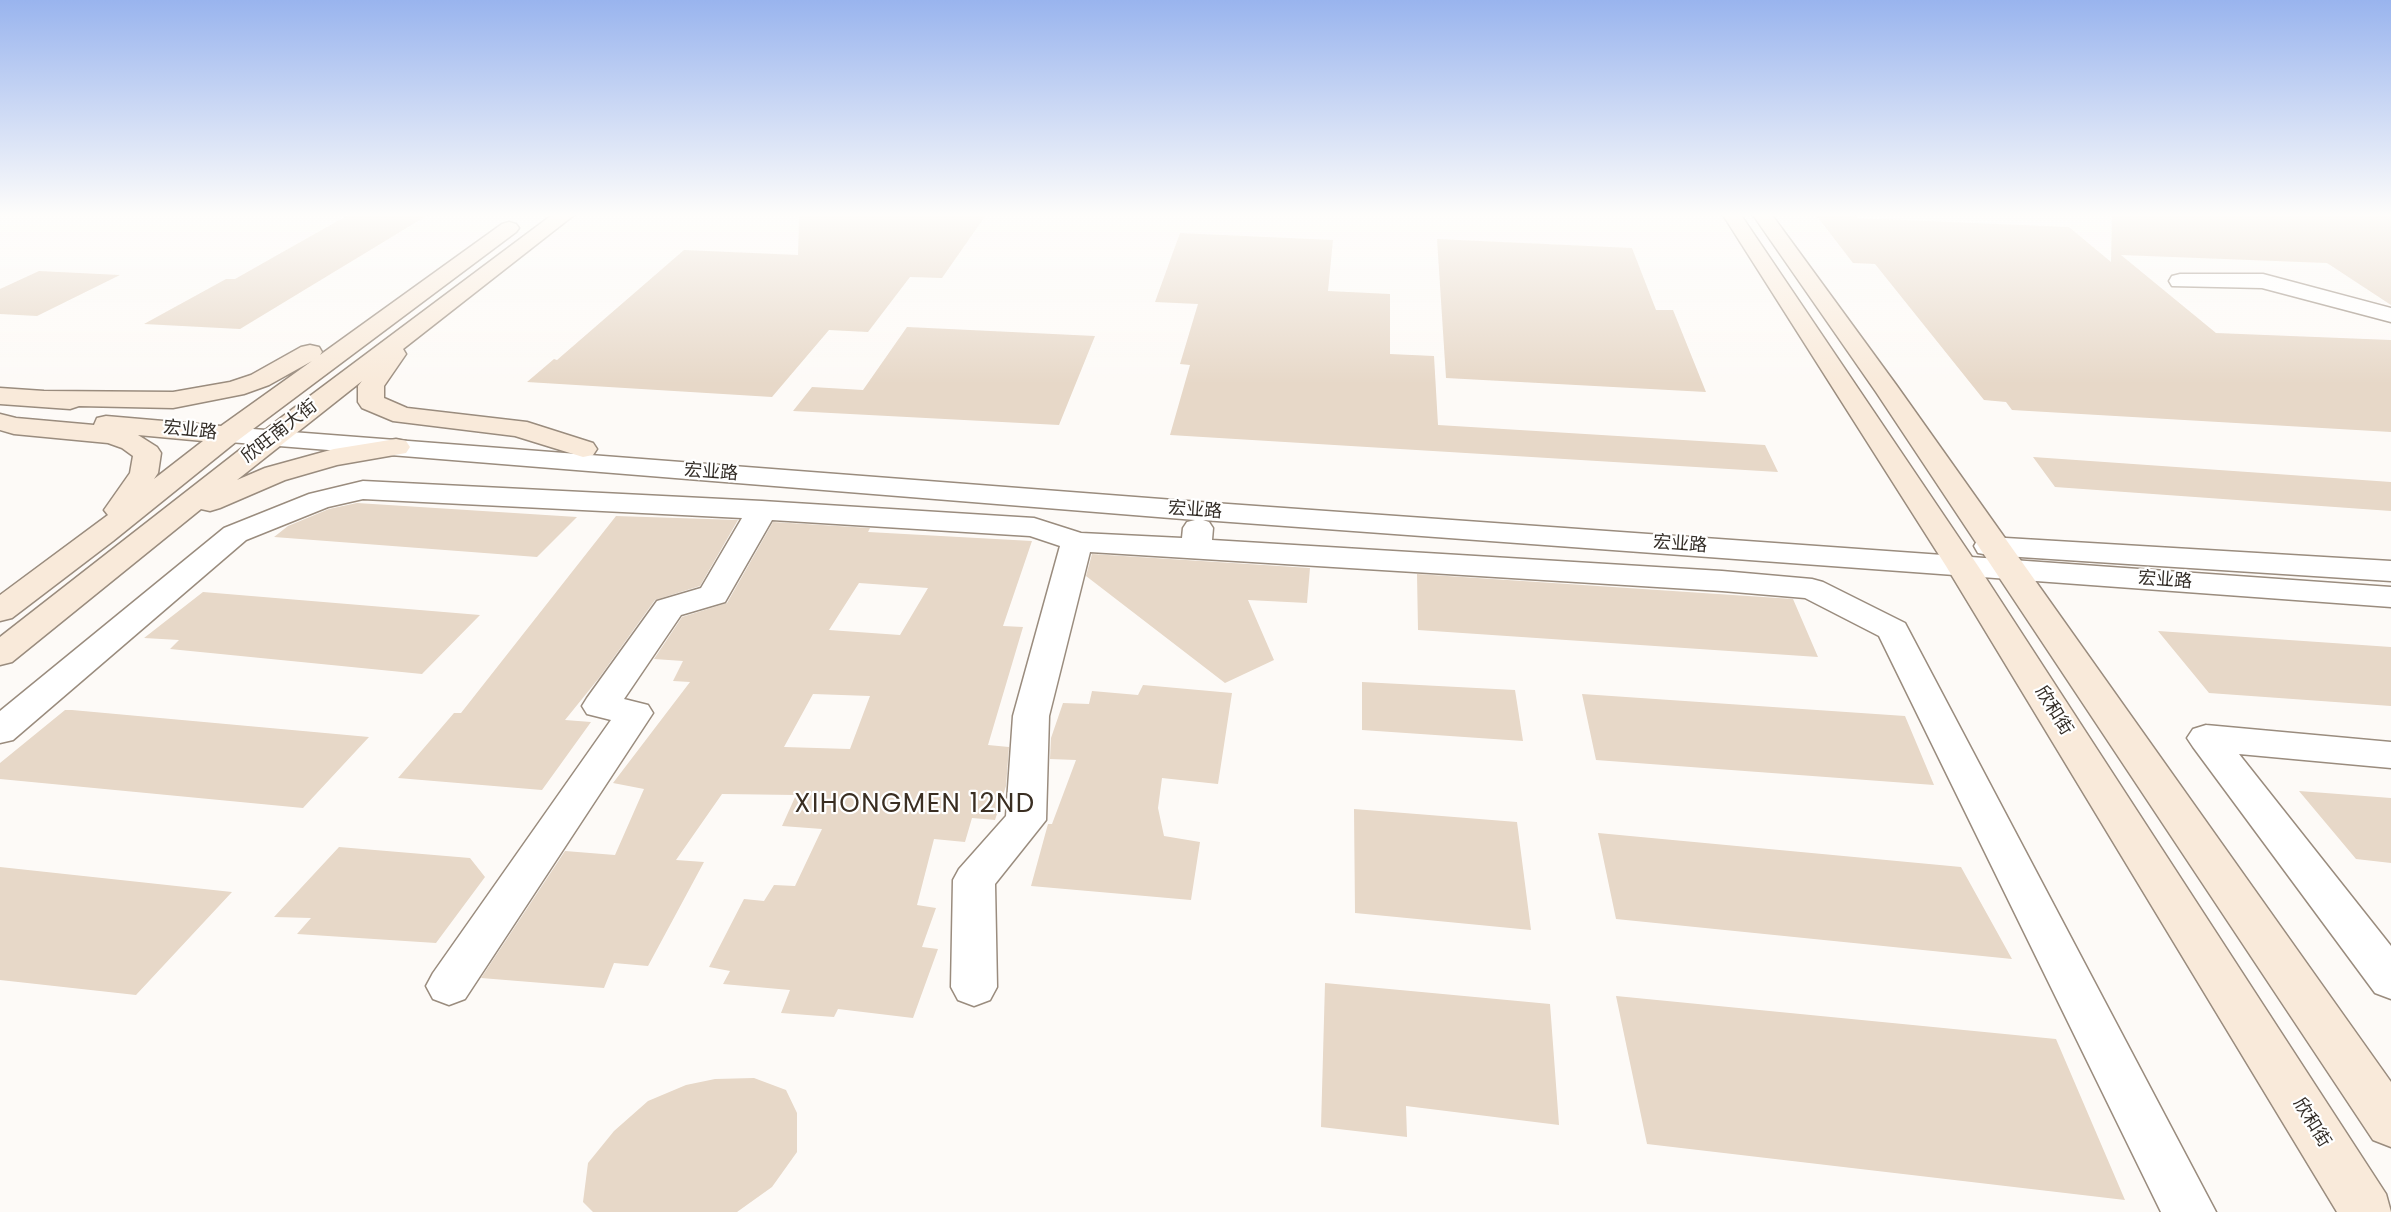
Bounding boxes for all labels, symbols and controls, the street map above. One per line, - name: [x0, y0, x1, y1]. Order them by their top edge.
- street label: 欣旺南大街: [238, 396, 322, 468]
- street label: 宏业路: [162, 417, 218, 445]
- street label: 宏业路: [683, 460, 739, 486]
- street label: 宏业路: [1167, 498, 1223, 524]
- street label: 宏业路: [1652, 532, 1708, 558]
- street label: 宏业路: [2137, 568, 2193, 594]
- street label: 欣和街: [2030, 682, 2076, 740]
- district label: XIHONGMEN 12ND: [794, 789, 1036, 821]
- street label: 欣和街: [2288, 1094, 2334, 1152]

